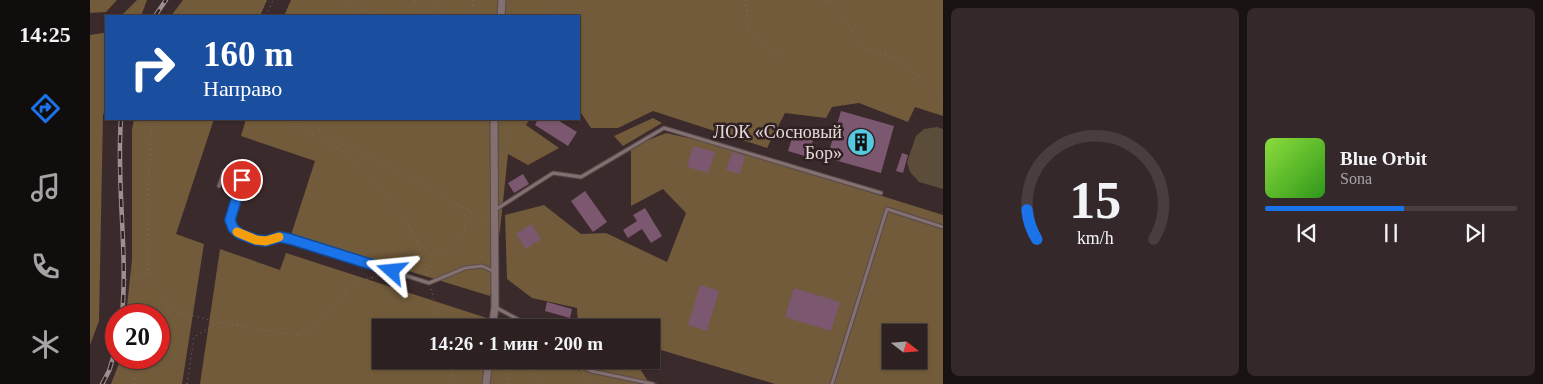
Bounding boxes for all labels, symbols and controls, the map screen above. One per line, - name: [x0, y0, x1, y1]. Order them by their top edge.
- text: 14:25: [19, 22, 71, 47]
- icon: right: [120, 35, 185, 100]
- text: 160 m: [203, 35, 293, 74]
- text: Направо: [203, 76, 282, 101]
- icon: directions: [28, 91, 63, 126]
- place label: ЛОК «Сосновый Бор»: [713, 122, 842, 163]
- building icon: ЛОК «Сосновый Бор»: [846, 127, 876, 157]
- text: Blue Orbit: [1340, 148, 1427, 169]
- pin: [221, 159, 263, 201]
- icon: arrive: [228, 166, 256, 194]
- icon: music: [28, 170, 63, 205]
- text: Sona: [1340, 170, 1372, 187]
- text: 15: [1069, 172, 1121, 229]
- icon: previous: [1293, 219, 1321, 247]
- icon: pause: [1377, 219, 1405, 247]
- icon: next: [1461, 219, 1489, 247]
- text: km/h: [1077, 228, 1113, 248]
- position arrow: [365, 244, 417, 296]
- icon: phone: [28, 249, 63, 284]
- speed limit sign: 20: [105, 304, 170, 369]
- north arrow: [882, 324, 928, 369]
- map controls: [882, 324, 927, 369]
- icon: climate: [28, 327, 63, 362]
- text: 14:26 · 1 мин · 200 m: [429, 333, 603, 354]

